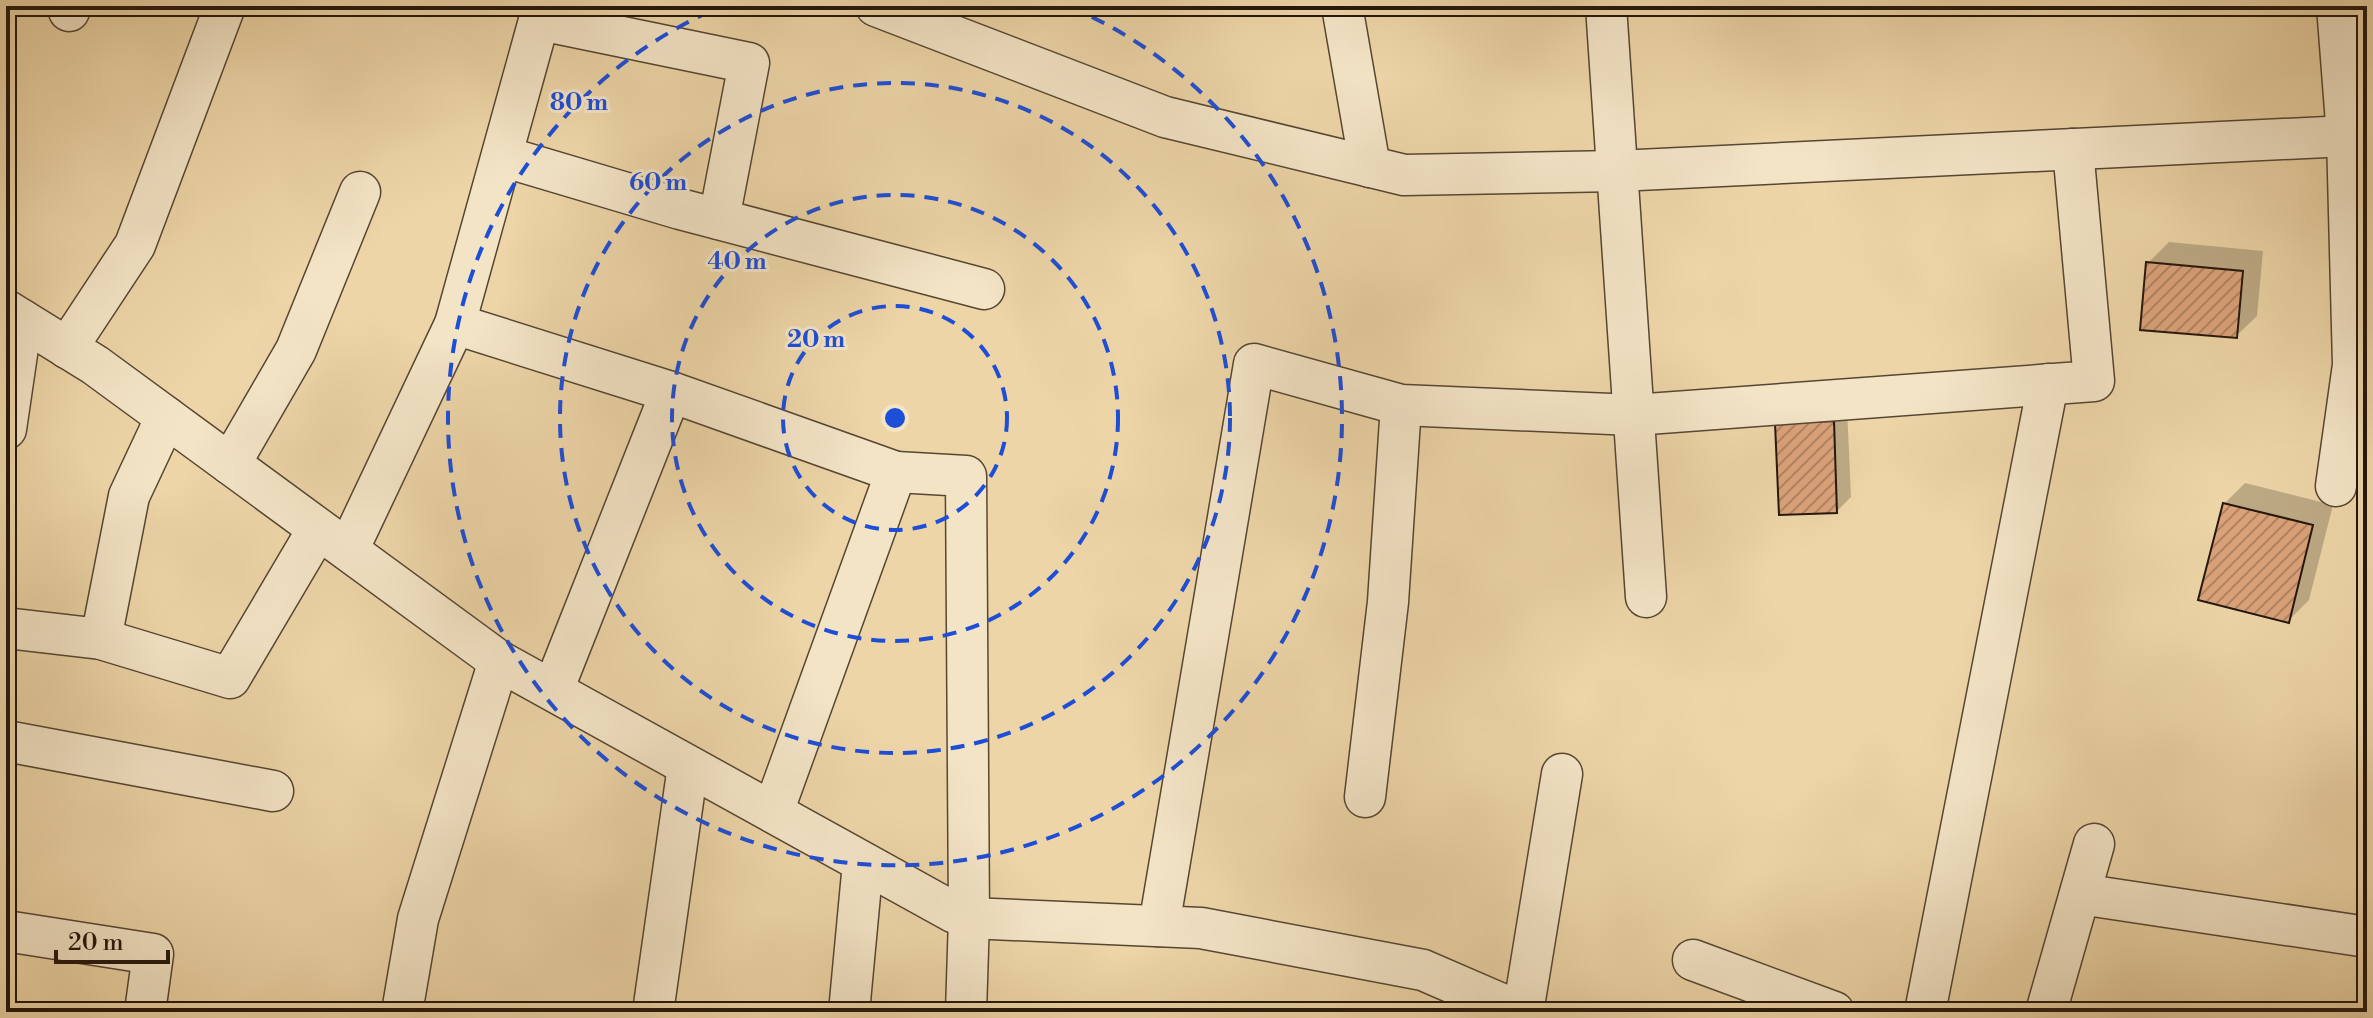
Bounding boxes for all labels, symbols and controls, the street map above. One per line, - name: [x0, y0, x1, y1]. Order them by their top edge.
- text: 80 m: [550, 88, 608, 118]
- text: 60 m: [629, 168, 687, 198]
- text: 40 m: [707, 247, 767, 277]
- text: 20 m: [787, 325, 845, 355]
- centre of rings: [881, 404, 909, 432]
- scale bar: [56, 914, 168, 964]
- text: 20 m: [68, 928, 124, 958]

